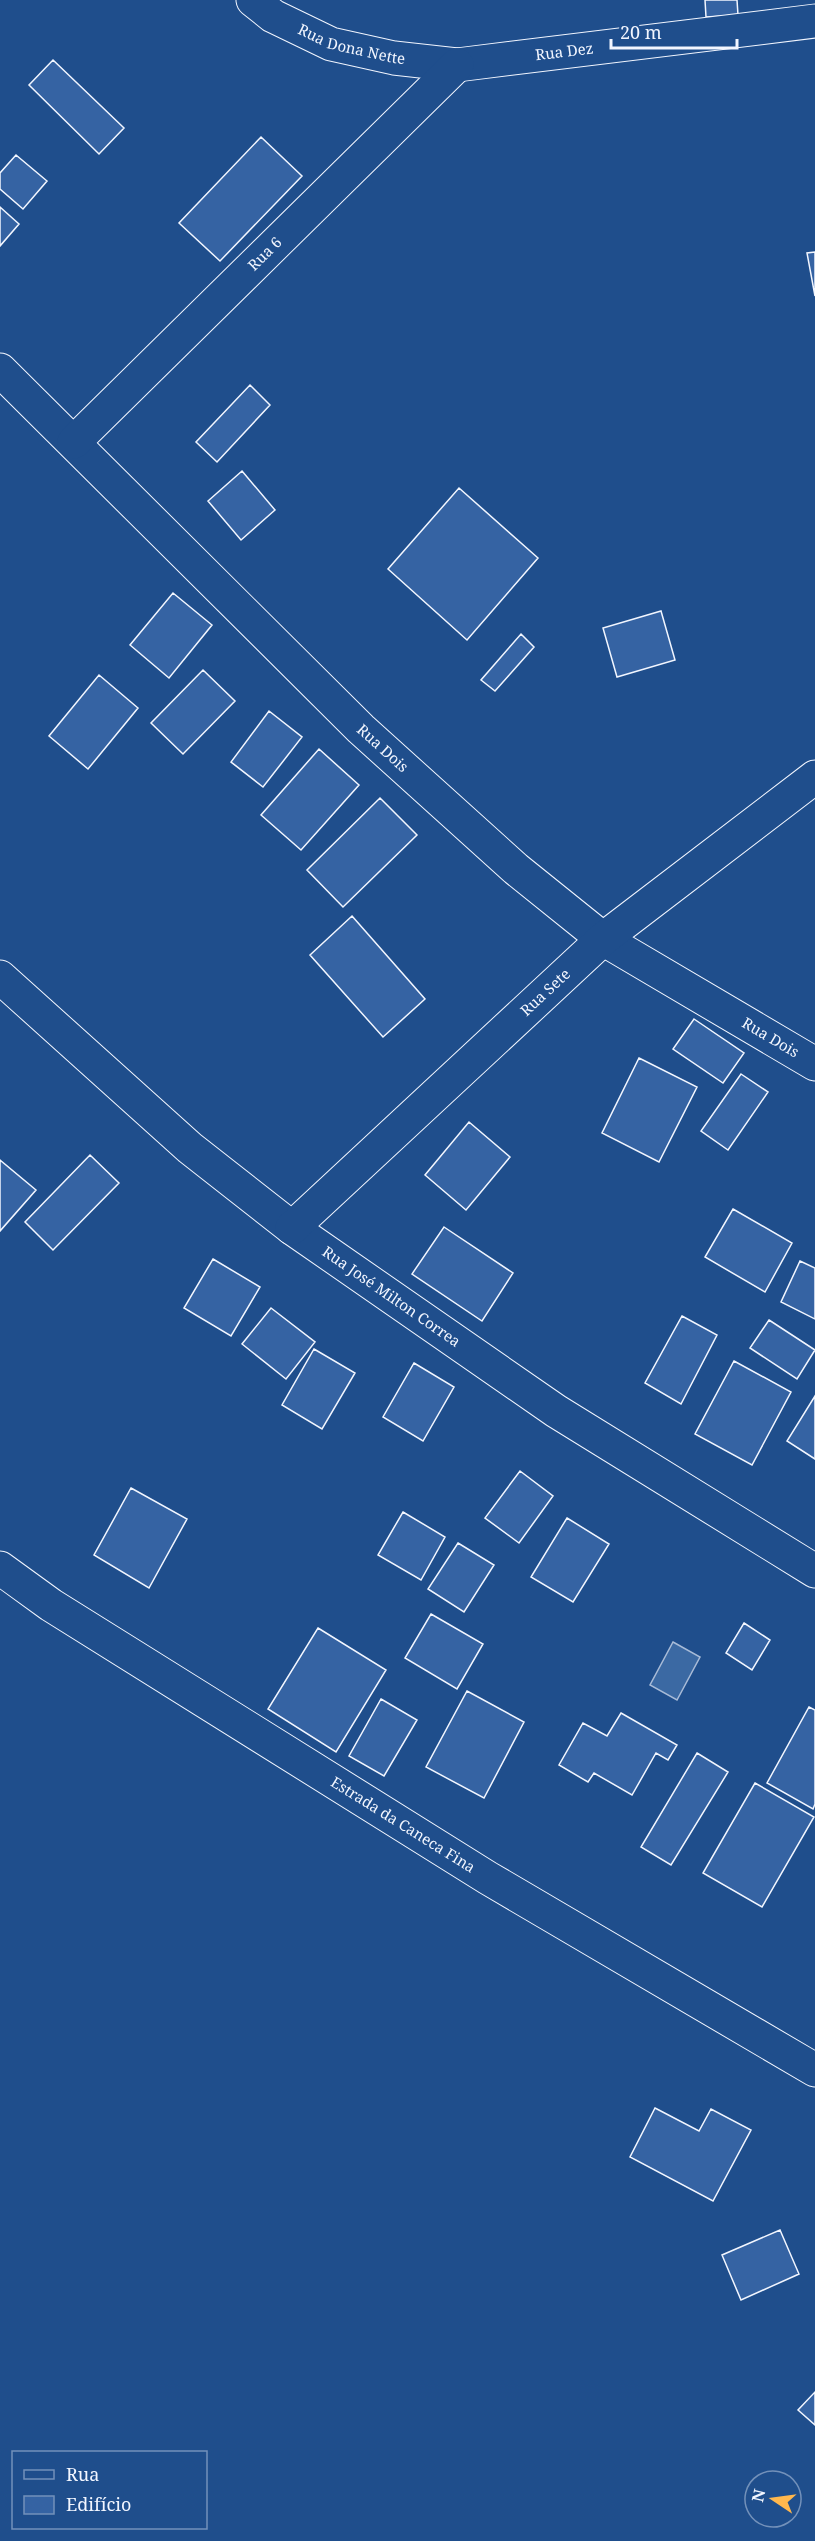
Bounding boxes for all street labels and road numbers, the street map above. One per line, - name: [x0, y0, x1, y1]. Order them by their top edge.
- street label: Rua Dona Nette: [295, 19, 406, 68]
- street label: Rua Dez: [534, 37, 594, 64]
- street label: Rua 6: [243, 232, 286, 274]
- street label: Rua Dois: [353, 719, 413, 776]
- street label: Rua Sete: [516, 964, 574, 1020]
- street label: Rua Dois: [739, 1012, 803, 1062]
- street label: Rua José Milton Correa: [319, 1241, 465, 1351]
- street label: Estrada da Caneca Fina: [327, 1771, 479, 1877]

